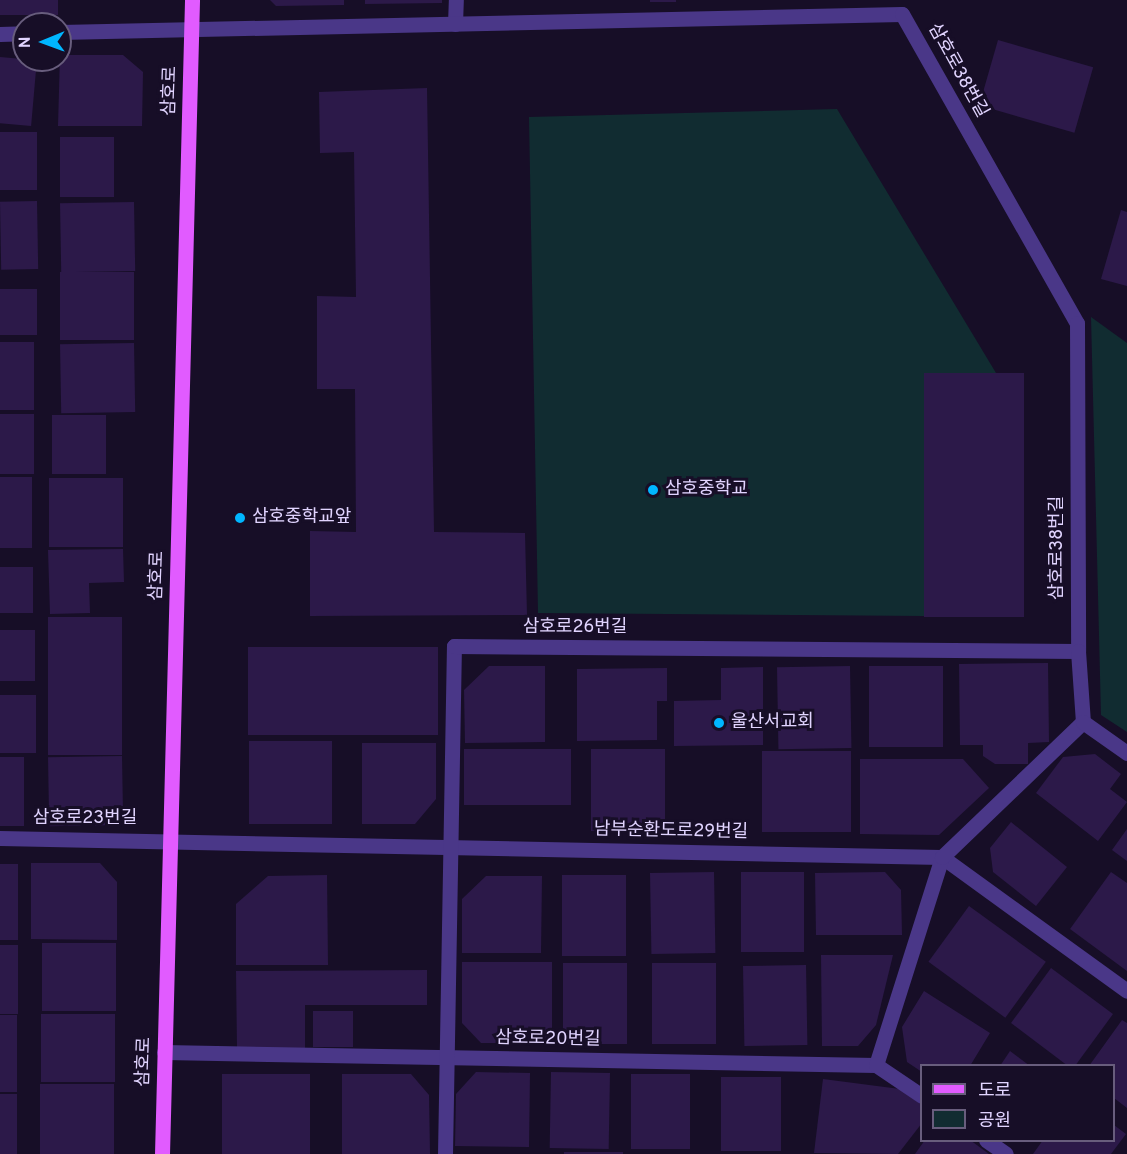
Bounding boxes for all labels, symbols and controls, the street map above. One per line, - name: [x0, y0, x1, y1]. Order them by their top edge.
- north arrow: [12, 12, 72, 72]
- street label: 삼호로38번길: [922, 20, 992, 122]
- text: N: [16, 36, 36, 48]
- street label: 삼호로: [159, 66, 183, 116]
- place label: 삼호중학교: [665, 479, 748, 501]
- marker: 삼호중학교: [646, 483, 660, 497]
- street label: 삼호로38번길: [1047, 496, 1069, 600]
- place label: 삼호중학교앞: [252, 507, 351, 529]
- marker: 삼호중학교앞: [233, 511, 247, 525]
- street label: 삼호로: [146, 551, 170, 601]
- street label: 삼호로26번길: [523, 617, 627, 639]
- place label: 울산서교회: [731, 712, 814, 734]
- marker: 울산서교회: [712, 716, 726, 730]
- street label: 삼호로23번길: [33, 808, 137, 830]
- street label: 남부순환도로29번길: [594, 820, 748, 844]
- street label: 삼호로20번길: [495, 1028, 601, 1052]
- street label: 삼호로: [133, 1037, 157, 1087]
- legend: [920, 1064, 1115, 1142]
- text: 도로: [978, 1080, 1011, 1103]
- text: 공원: [978, 1110, 1011, 1133]

